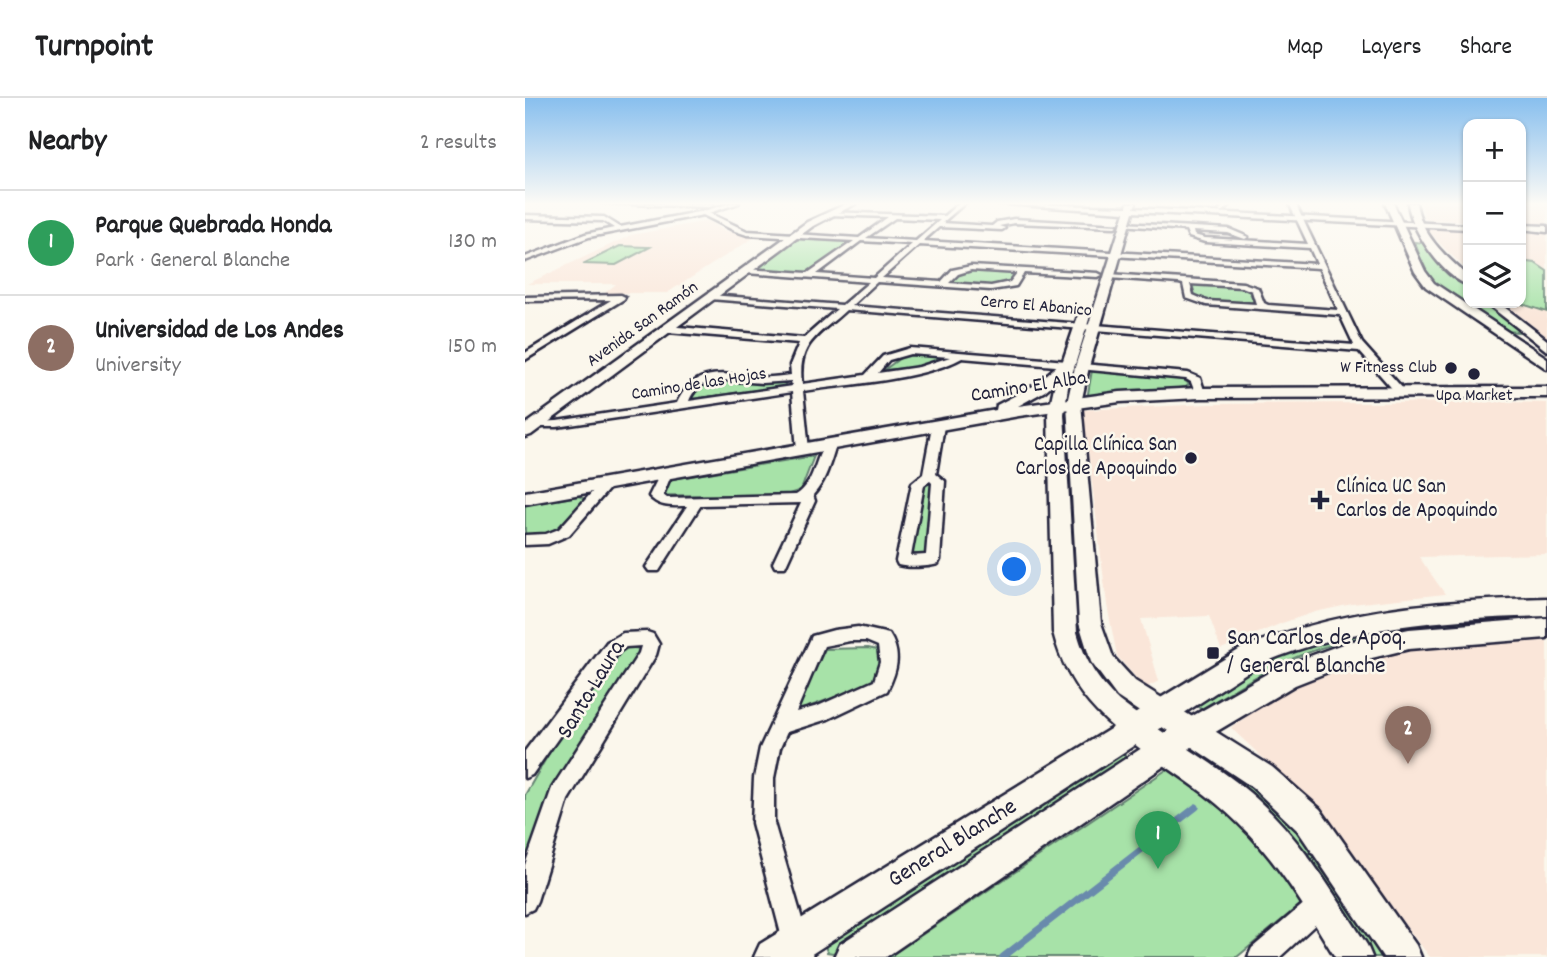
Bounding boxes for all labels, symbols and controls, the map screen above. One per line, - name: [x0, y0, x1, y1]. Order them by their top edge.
- text: Turnpoint: [35, 25, 153, 72]
- text: Map: [1287, 31, 1323, 65]
- text: Layers: [1361, 31, 1422, 65]
- text: Share: [1460, 31, 1512, 65]
- map controls: [1463, 119, 1526, 308]
- button: +: [1463, 119, 1526, 182]
- text: Nearby: [28, 122, 106, 165]
- text: 2 results: [420, 127, 497, 160]
- button: −: [1463, 182, 1526, 245]
- text: Parque Quebrada Honda: [95, 208, 331, 245]
- text: 1: [48, 226, 54, 259]
- text: 130 m: [448, 226, 497, 259]
- text: Park · General Blanche: [95, 245, 290, 278]
- button: layers: [1463, 245, 1526, 308]
- street label: Avenida San Ramón: [582, 276, 704, 374]
- street label: Cerro El Abanico: [979, 290, 1093, 324]
- text: Universidad de Los Andes: [95, 313, 344, 350]
- text: 2: [46, 331, 56, 364]
- text: 150 m: [448, 331, 497, 364]
- text: University: [95, 350, 181, 383]
- place label: W Fitness Club: [1340, 356, 1437, 381]
- marker: W Fitness Club: [1443, 360, 1459, 376]
- street label: Camino de las Hojas: [630, 362, 768, 408]
- street label: Camino El Alba: [969, 364, 1090, 412]
- marker: Upa Market: [1466, 366, 1482, 382]
- place label: Upa Market: [1435, 384, 1513, 409]
- place label: Capilla Clínica San Carlos de Apoquindo: [1015, 431, 1177, 485]
- marker: Capilla Clínica San Carlos de Apoquindo: [1183, 450, 1199, 466]
- place label: Clínica UC San Carlos de Apoquindo: [1336, 473, 1498, 527]
- marker: Clínica UC San Carlos de Apoquindo: [1310, 490, 1330, 510]
- your location: [997, 552, 1031, 586]
- place label: San Carlos de Apoq. / General Blanche: [1227, 622, 1406, 684]
- street label: Santa Laura: [549, 633, 635, 746]
- marker: San Carlos de Apoq. / General Blanche: [1205, 645, 1221, 661]
- pin: 2: [1385, 706, 1431, 764]
- street label: General Blanche: [882, 791, 1024, 897]
- pin: 1: [1135, 811, 1181, 869]

